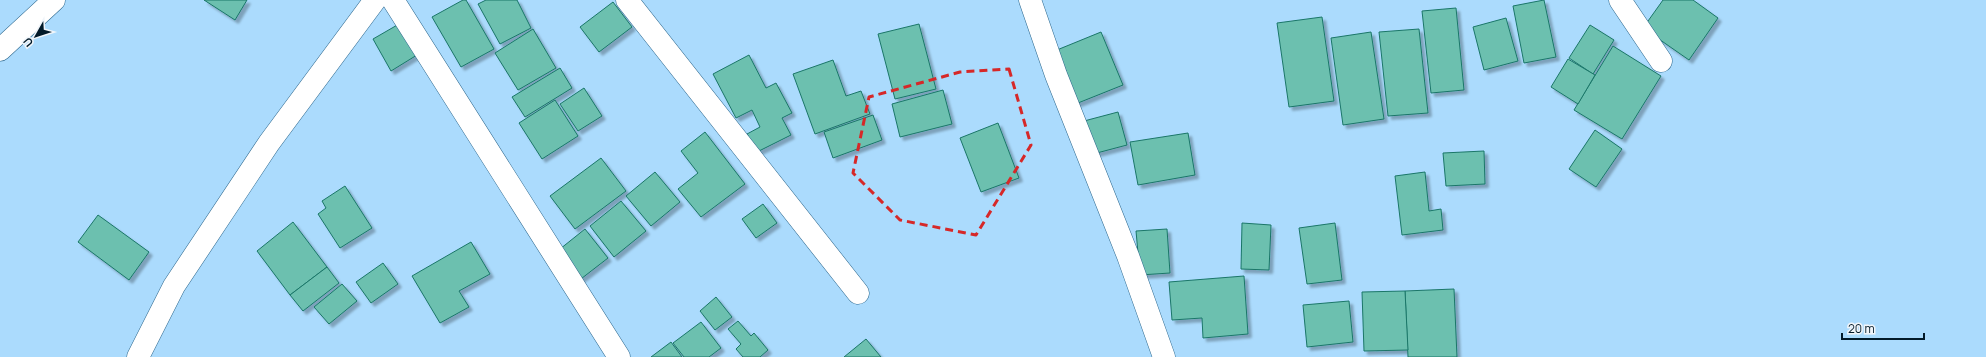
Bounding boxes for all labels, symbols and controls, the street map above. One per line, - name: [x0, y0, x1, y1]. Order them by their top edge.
- north arrow: [16, 16, 56, 56]
- text: U: [19, 35, 36, 50]
- scale bar: [1842, 315, 1924, 341]
- text: 20 m: [1848, 320, 1875, 337]

